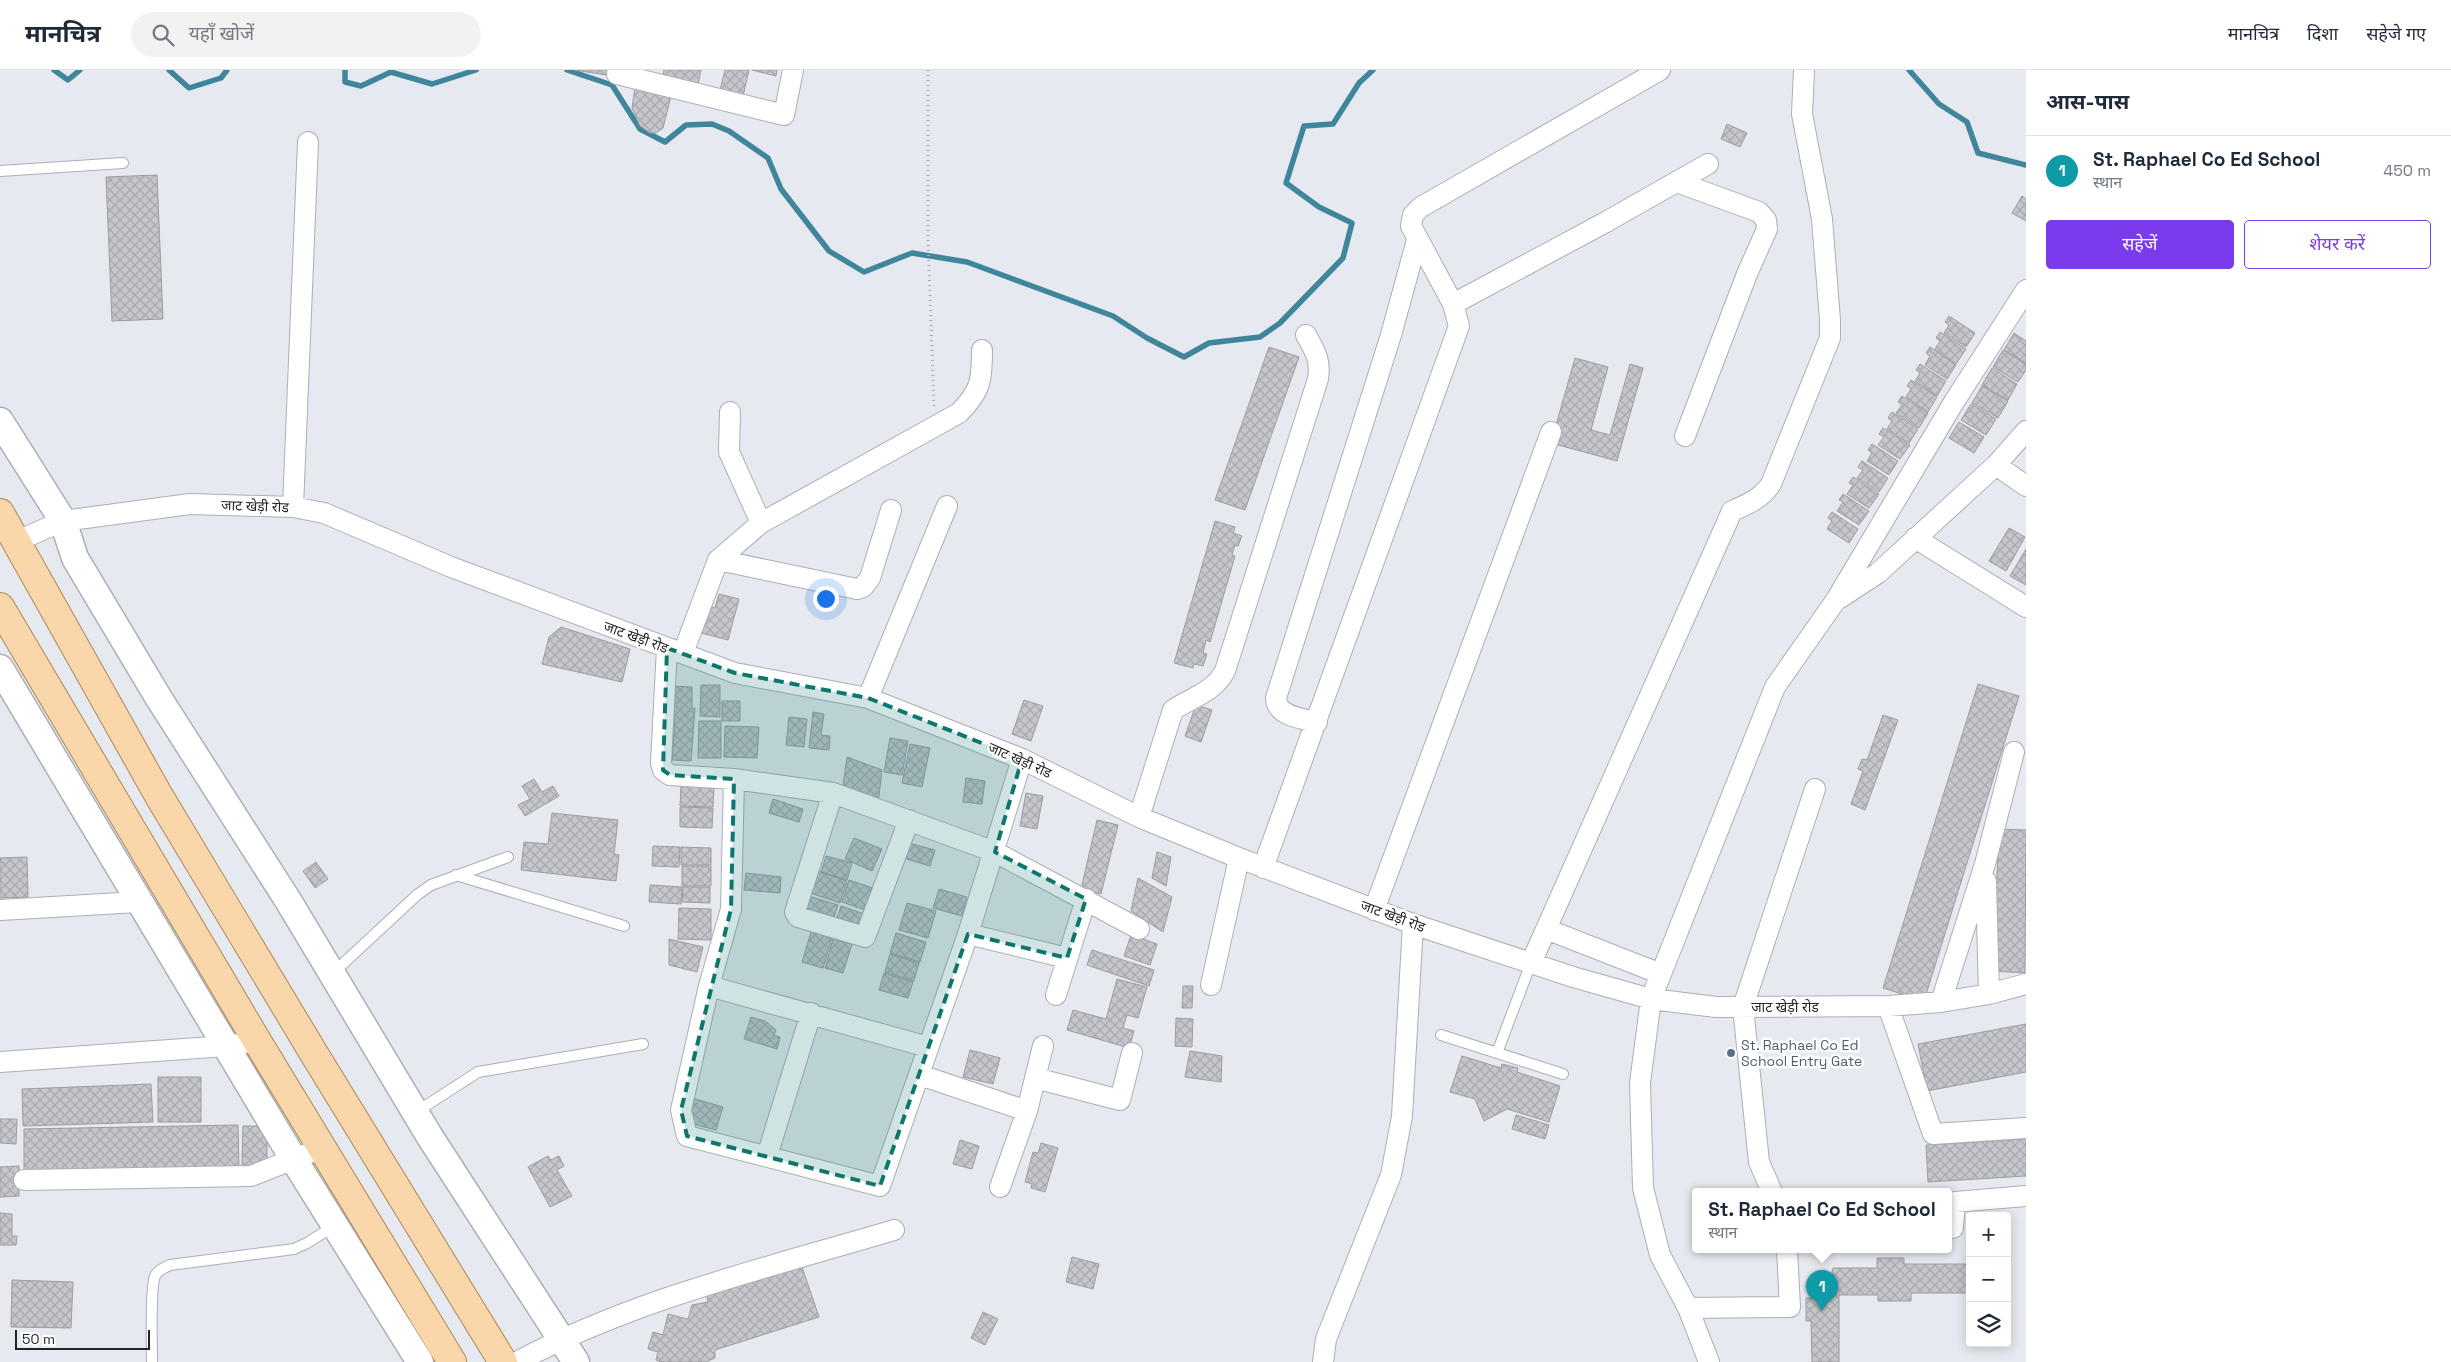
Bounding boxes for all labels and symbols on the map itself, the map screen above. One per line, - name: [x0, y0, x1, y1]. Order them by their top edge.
- street label: जाट खेड़ी रोड: [221, 496, 290, 516]
- your location: [813, 586, 839, 612]
- street label: जाट खेड़ी रोड: [601, 617, 671, 657]
- street label: जाट खेड़ी रोड: [985, 738, 1055, 782]
- street label: जाट खेड़ी रोड: [1358, 896, 1428, 936]
- street label: जाट खेड़ी रोड: [1751, 998, 1819, 1016]
- place label: St. Raphael Co Ed School Entry Gate: [1741, 1036, 1862, 1070]
- marker: St. Raphael Co Ed School Entry Gate: [1725, 1047, 1737, 1059]
- pin: 1: [1806, 1270, 1838, 1311]
- scale bar: [15, 1327, 150, 1350]

